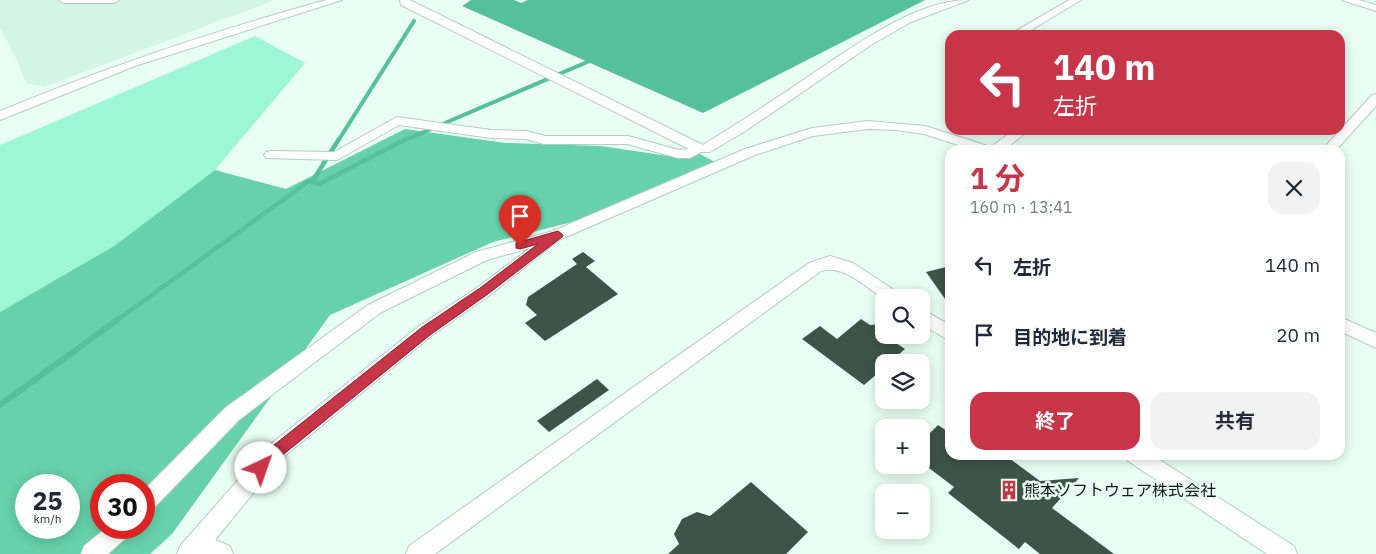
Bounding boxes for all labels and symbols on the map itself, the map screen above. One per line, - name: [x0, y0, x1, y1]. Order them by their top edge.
- pin: [499, 195, 541, 246]
- position arrow: [234, 441, 286, 493]
- speed limit sign: 30: [90, 474, 155, 539]
- building icon: 熊本ソフトウェア株式会社: [998, 479, 1020, 501]
- place label: 熊本ソフトウェア株式会社: [1024, 480, 1216, 500]

